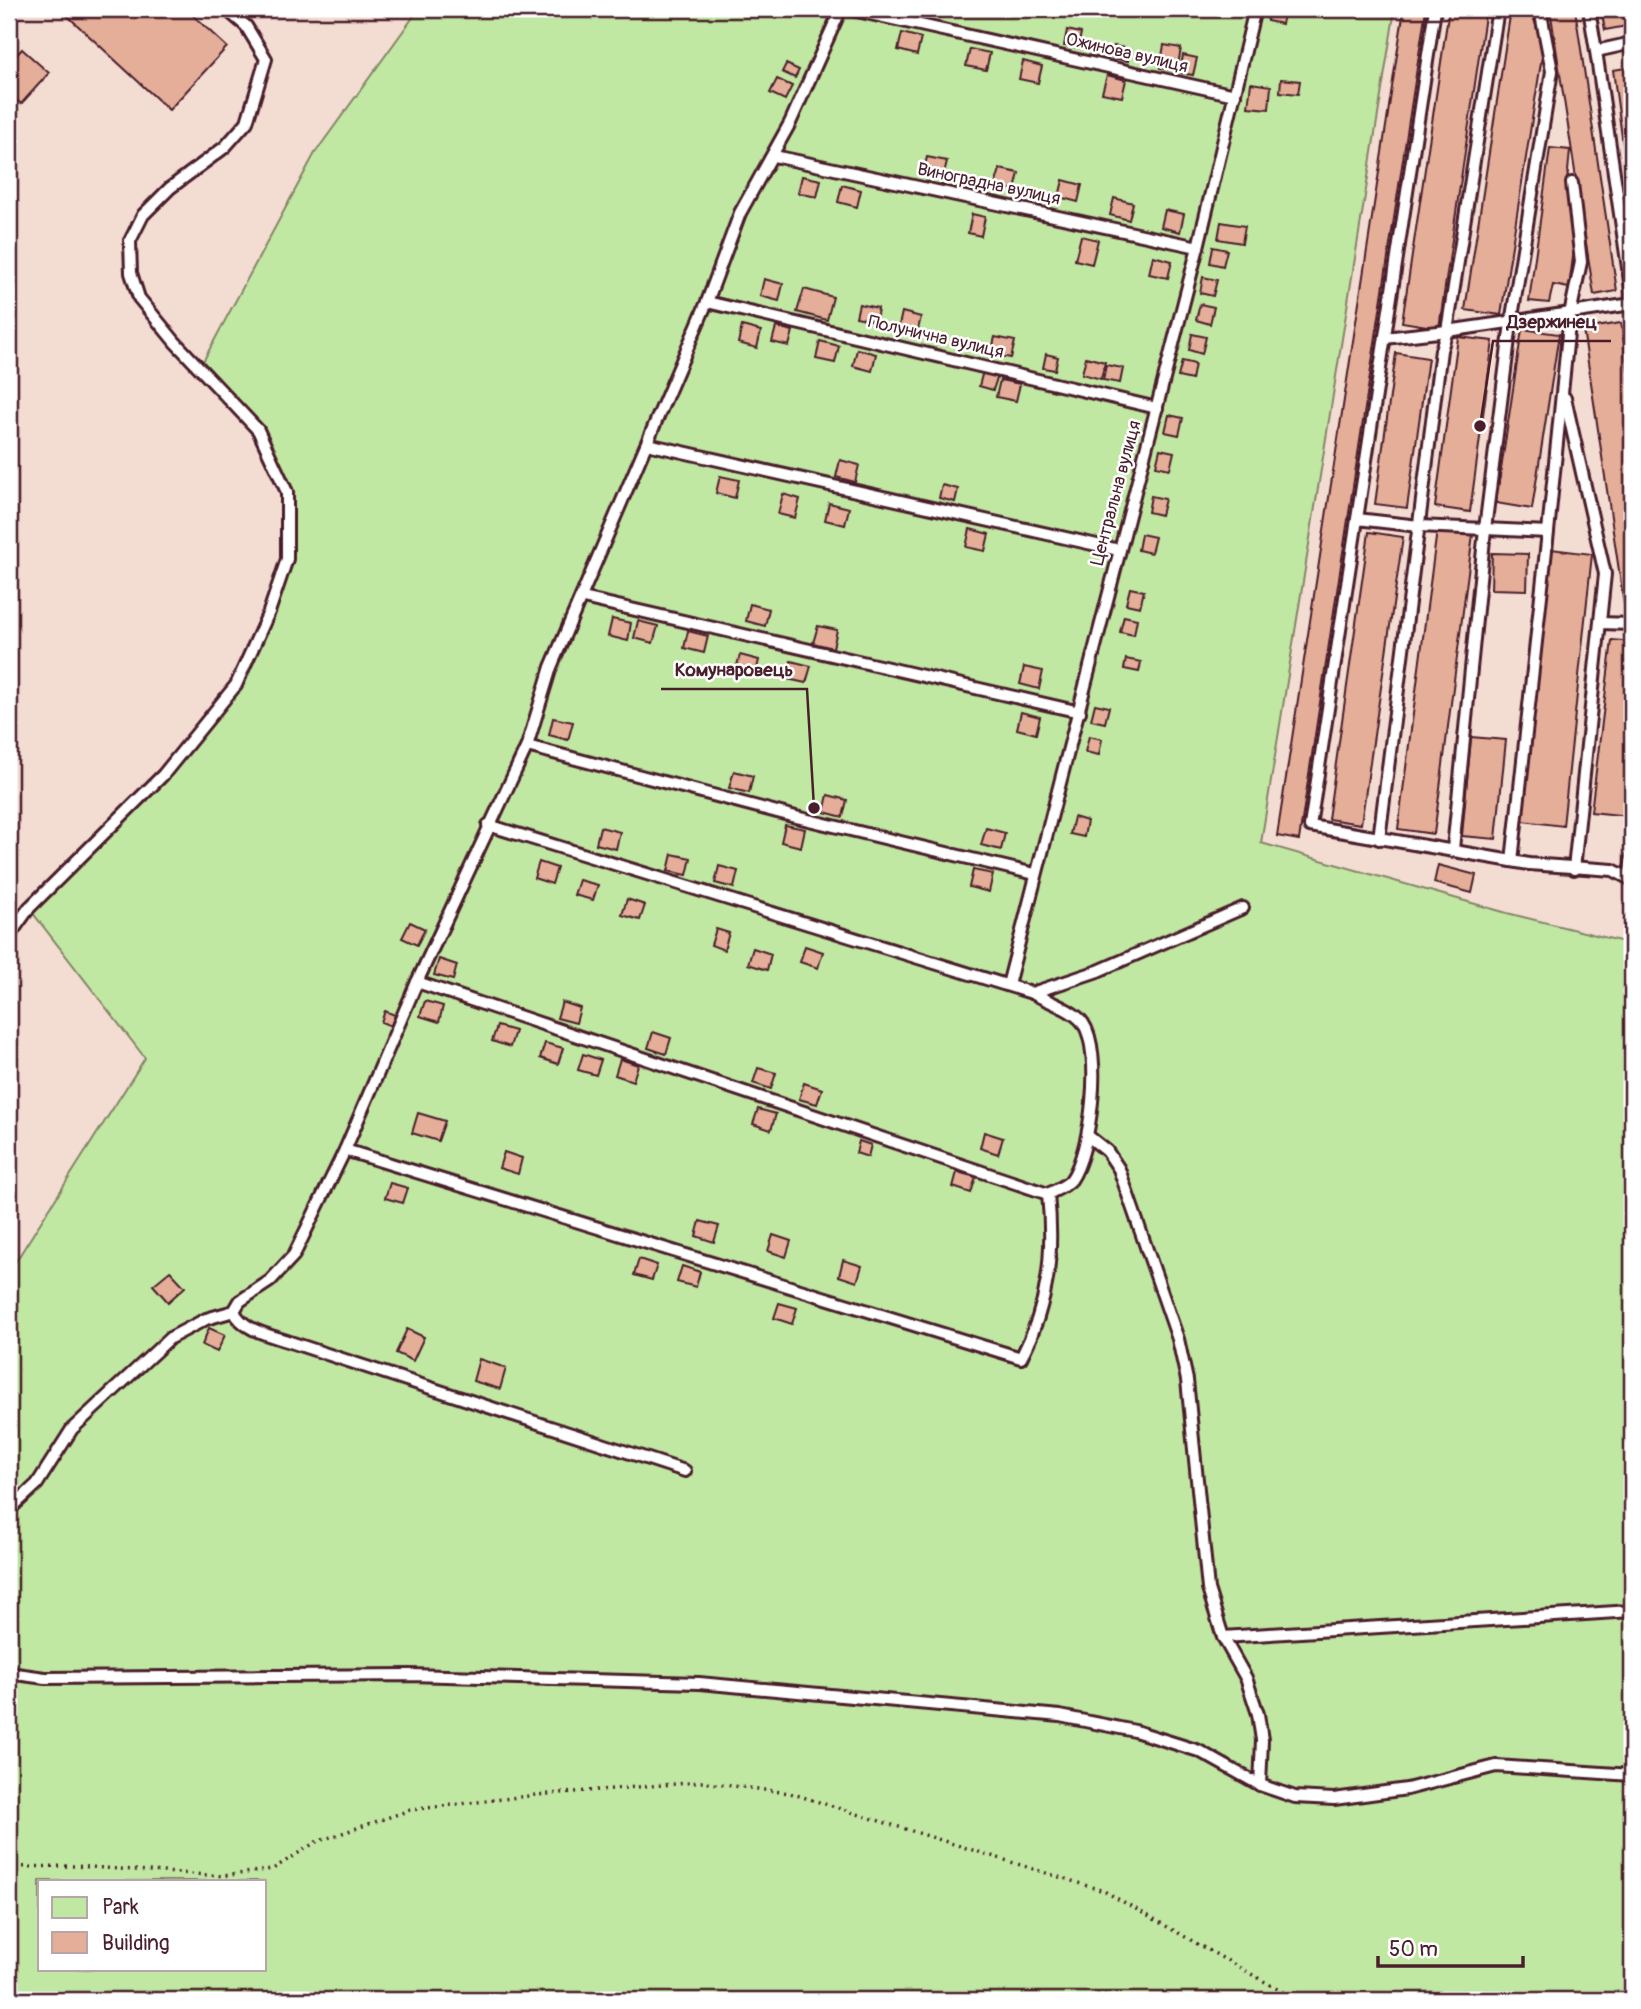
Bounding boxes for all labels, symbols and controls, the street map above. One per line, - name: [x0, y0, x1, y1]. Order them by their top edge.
- street label: Ожинова вулиця: [1064, 28, 1190, 78]
- street label: Виноградна вулиця: [915, 158, 1063, 210]
- callout: Дзержинец: [1493, 301, 1611, 341]
- street label: Полунична вулиця: [866, 310, 1006, 364]
- text: Дзержинец: [1506, 310, 1597, 334]
- street label: Центральна вулиця: [1086, 418, 1146, 568]
- callout: Комунаровець: [661, 649, 807, 689]
- text: Комунаровець: [675, 658, 794, 682]
- legend: [38, 1880, 266, 1970]
- text: Park: [102, 1894, 139, 1921]
- scale bar: [1378, 1925, 1524, 1969]
- text: Building: [102, 1930, 169, 1957]
- text: 50 m: [1389, 1936, 1438, 1963]

